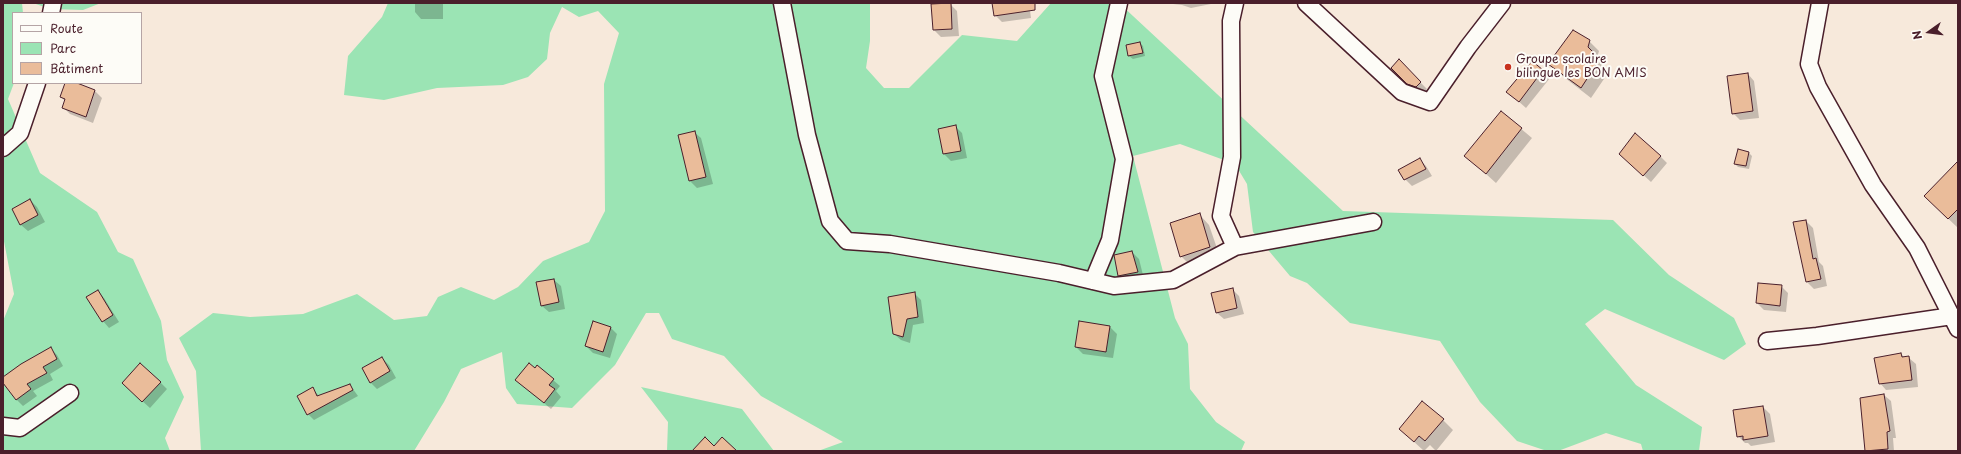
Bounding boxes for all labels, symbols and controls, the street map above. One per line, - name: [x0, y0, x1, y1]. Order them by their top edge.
- legend: [12, 12, 142, 84]
- north arrow: [1909, 12, 1949, 52]
- text: Route: [50, 19, 83, 37]
- text: N: [1908, 29, 1926, 41]
- text: Parc: [50, 39, 76, 57]
- place label: Groupe scolaire bilingue les BON AMIS: [1516, 53, 1647, 81]
- text: Bâtiment: [50, 59, 103, 77]
- marker: Groupe scolaire bilingue les BON AMIS: [1503, 62, 1513, 72]

